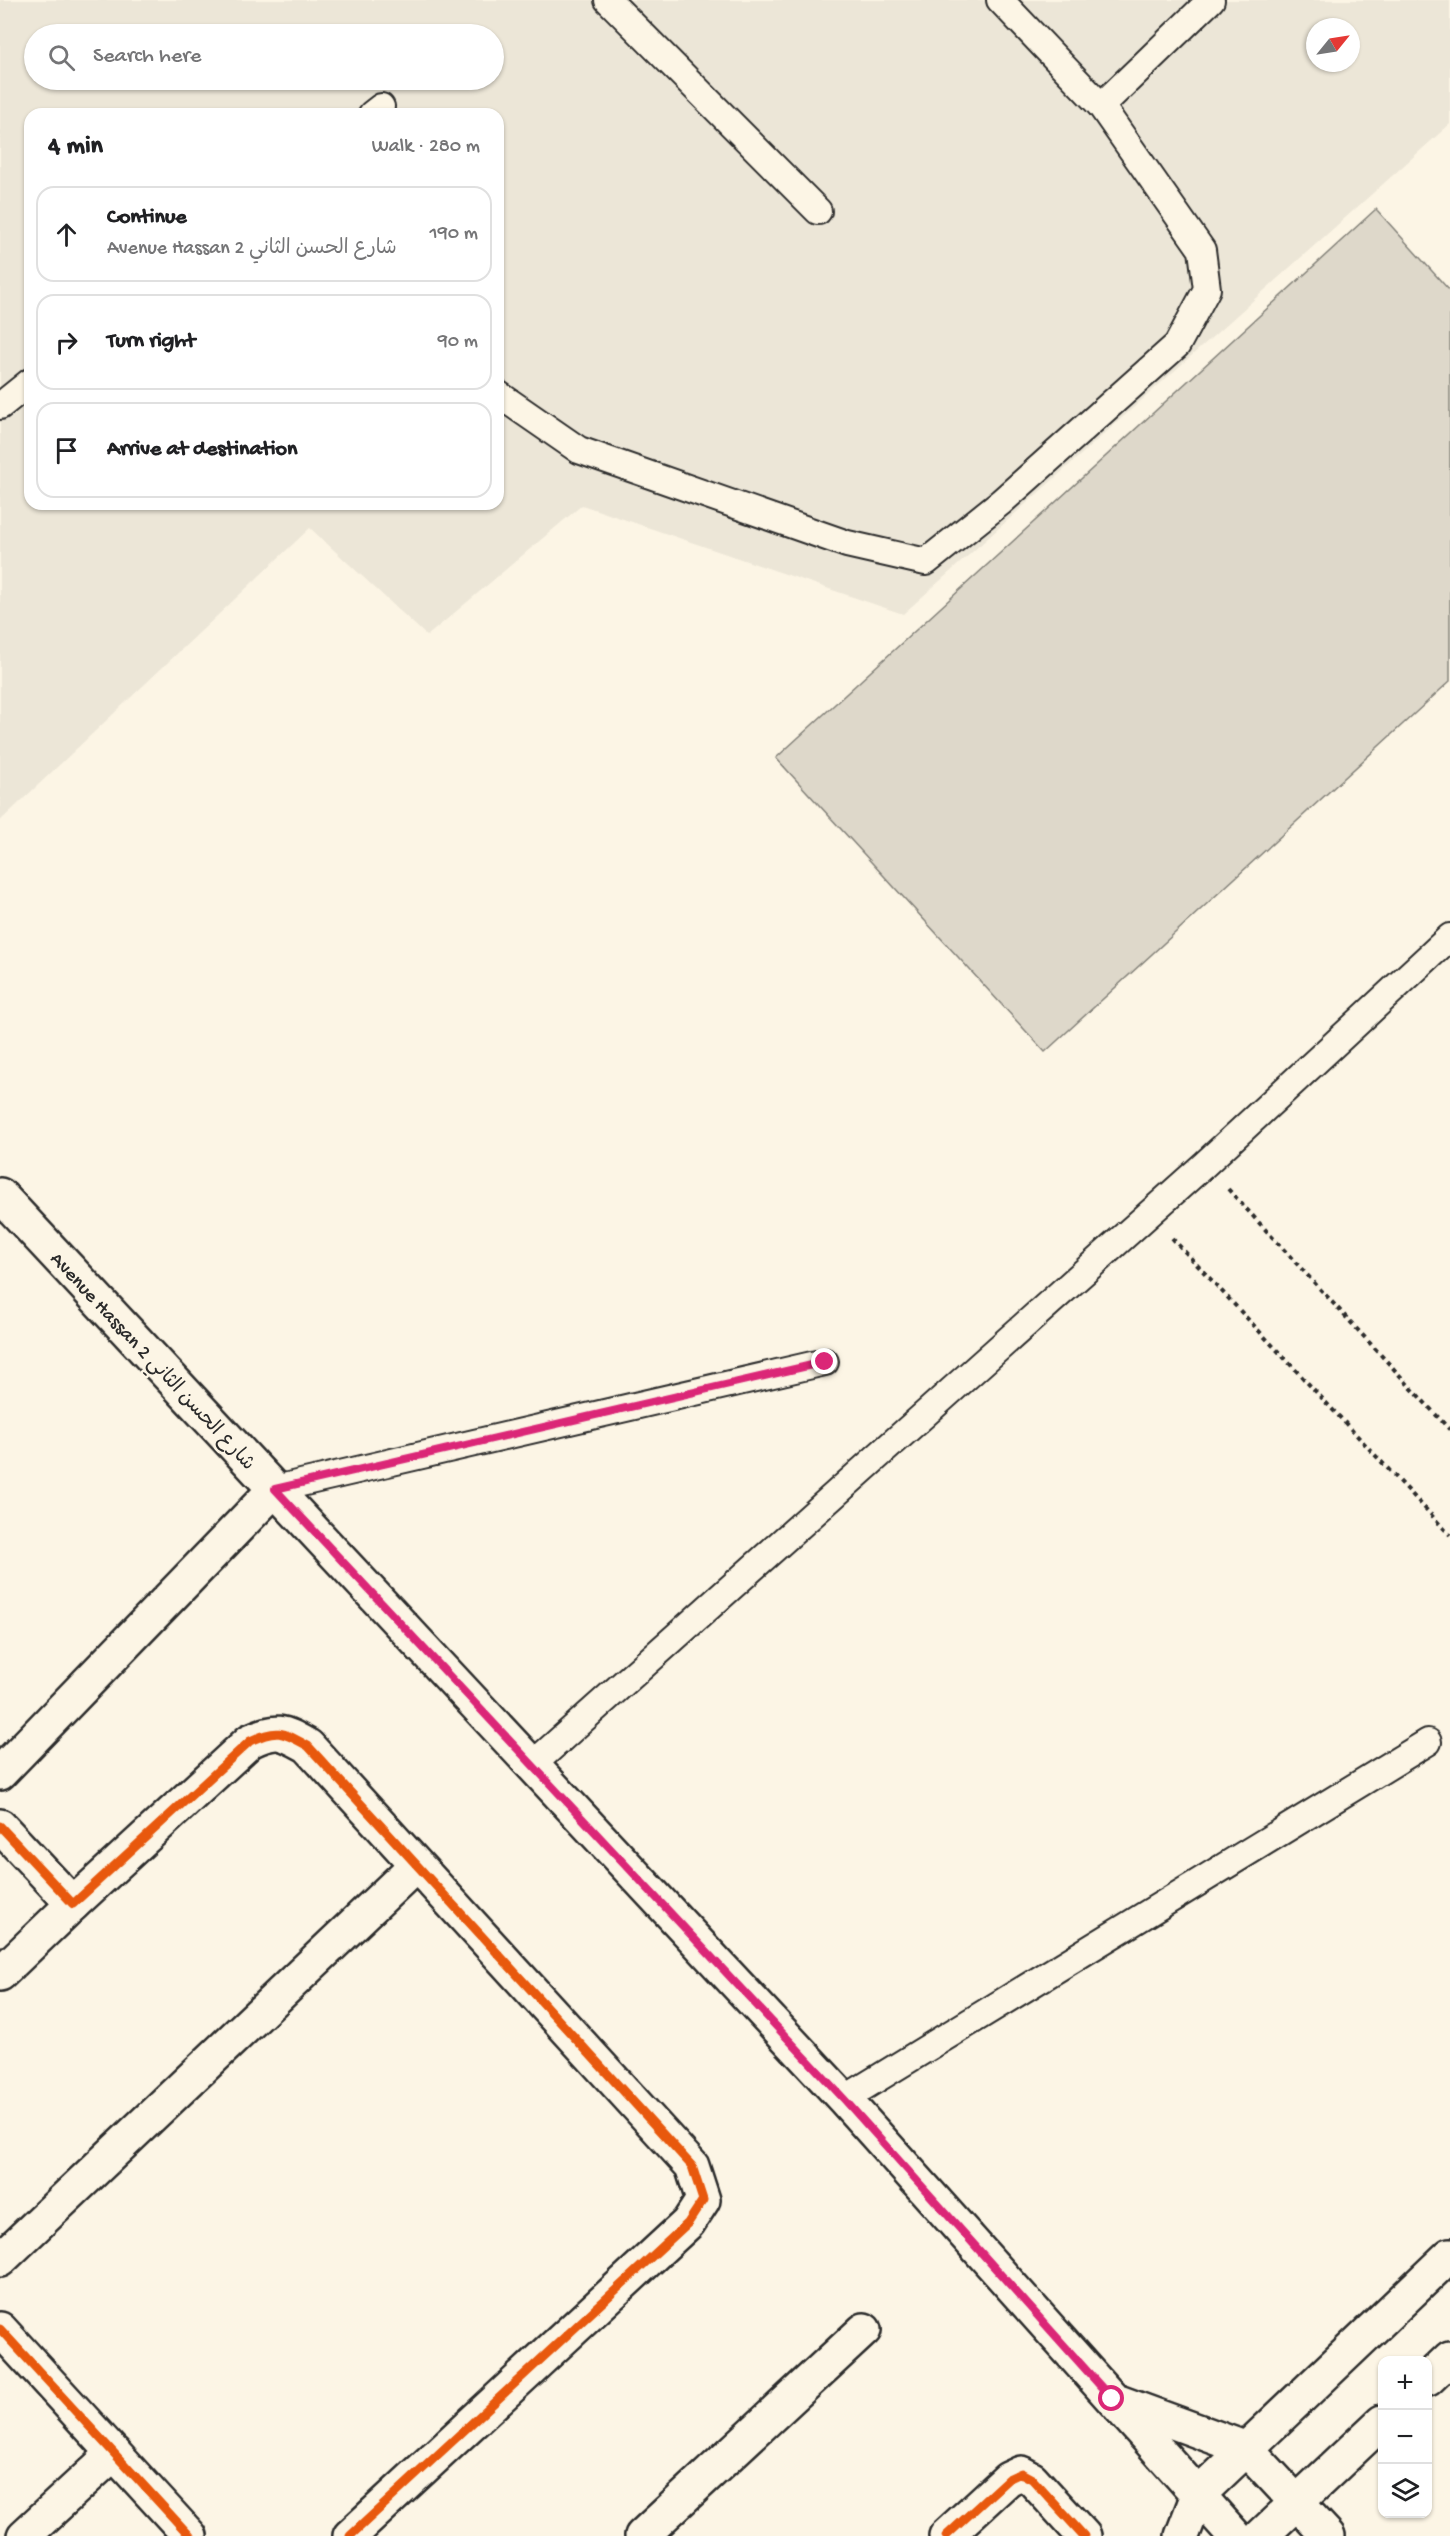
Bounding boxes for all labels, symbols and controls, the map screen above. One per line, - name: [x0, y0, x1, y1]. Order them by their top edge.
- north arrow: [1306, 18, 1360, 72]
- search box: [24, 24, 504, 90]
- icon: search: [45, 41, 78, 74]
- text: Search here: [93, 44, 201, 70]
- text: 4 min: [48, 132, 103, 163]
- text: Walk · 280 m: [372, 136, 480, 159]
- text: Continue: [107, 205, 187, 231]
- icon: ahead: [50, 218, 83, 251]
- text: 190 m: [430, 223, 478, 246]
- text: Avenue Hassan 2 شارع الحسن الثاني: [107, 238, 397, 261]
- icon: right: [50, 326, 83, 359]
- text: Turn right: [107, 329, 195, 355]
- text: 90 m: [438, 331, 478, 354]
- icon: arrive: [50, 434, 83, 467]
- text: Arrive at destination: [107, 437, 297, 463]
- street label: Avenue Hassan 2 شارع الحسن الثاني: [42, 1248, 259, 1478]
- route end: [811, 1348, 837, 1374]
- map controls: [1378, 2356, 1432, 2518]
- button: +: [1378, 2356, 1432, 2410]
- route start: [1098, 2385, 1124, 2411]
- button: −: [1378, 2410, 1432, 2464]
- button: layers: [1378, 2464, 1432, 2518]

